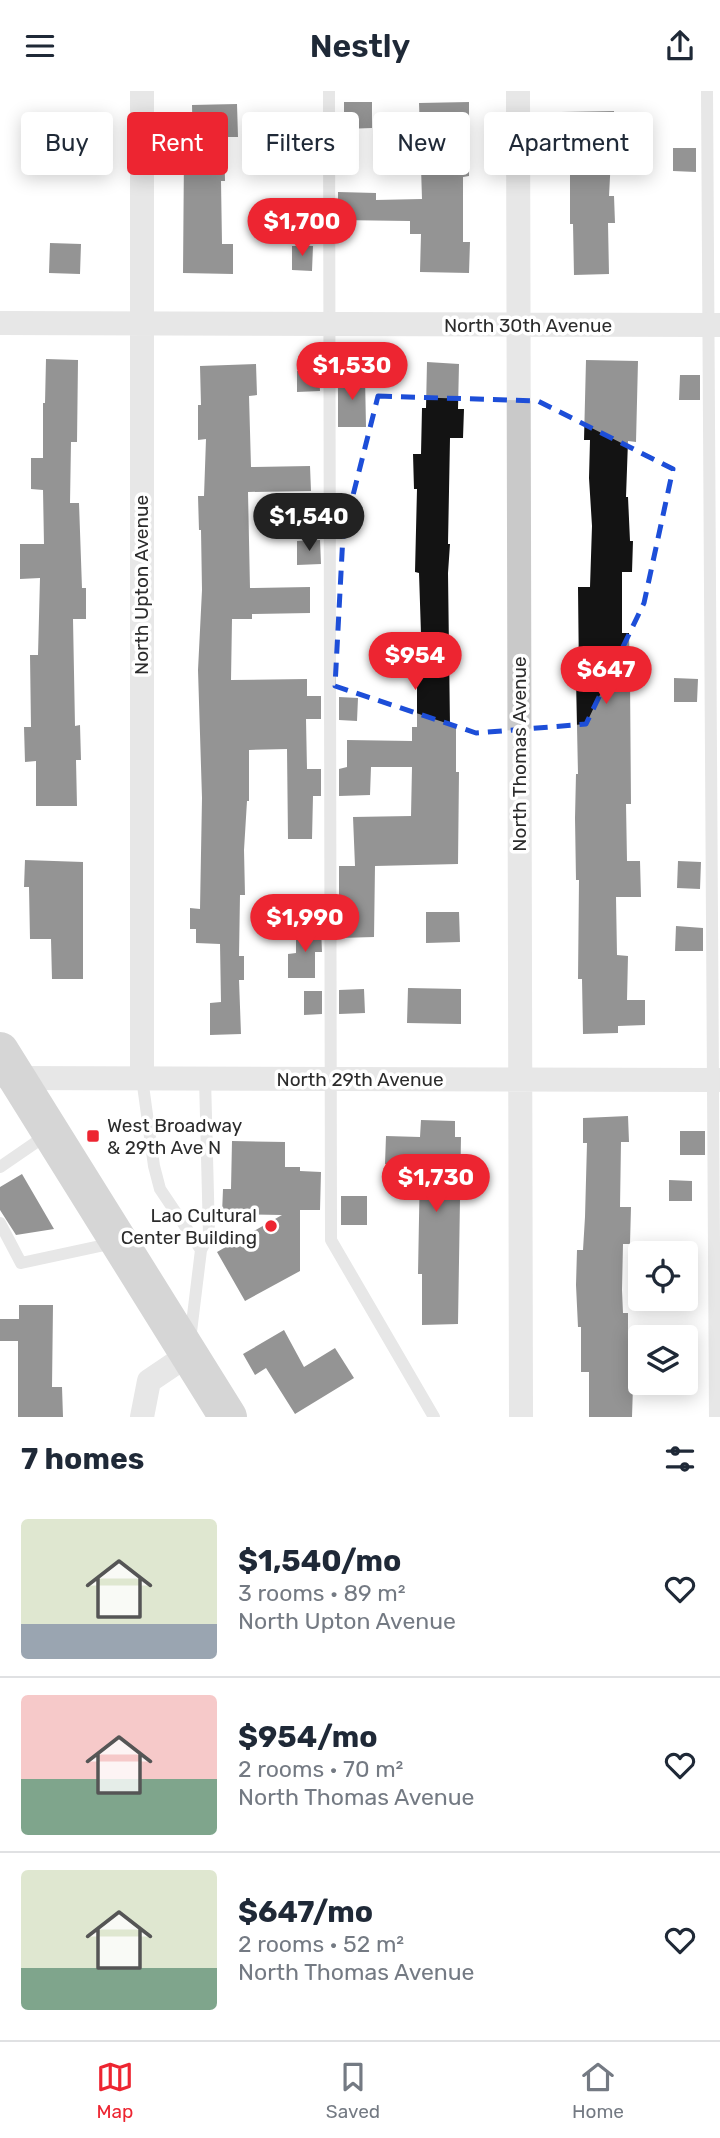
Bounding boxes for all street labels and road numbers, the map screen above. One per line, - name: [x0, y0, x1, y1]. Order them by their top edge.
- street label: North 30th Avenue: [444, 314, 612, 337]
- street label: North Upton Avenue: [130, 495, 153, 675]
- street label: North Thomas Avenue: [508, 656, 531, 852]
- street label: North 29th Avenue: [276, 1068, 444, 1091]

